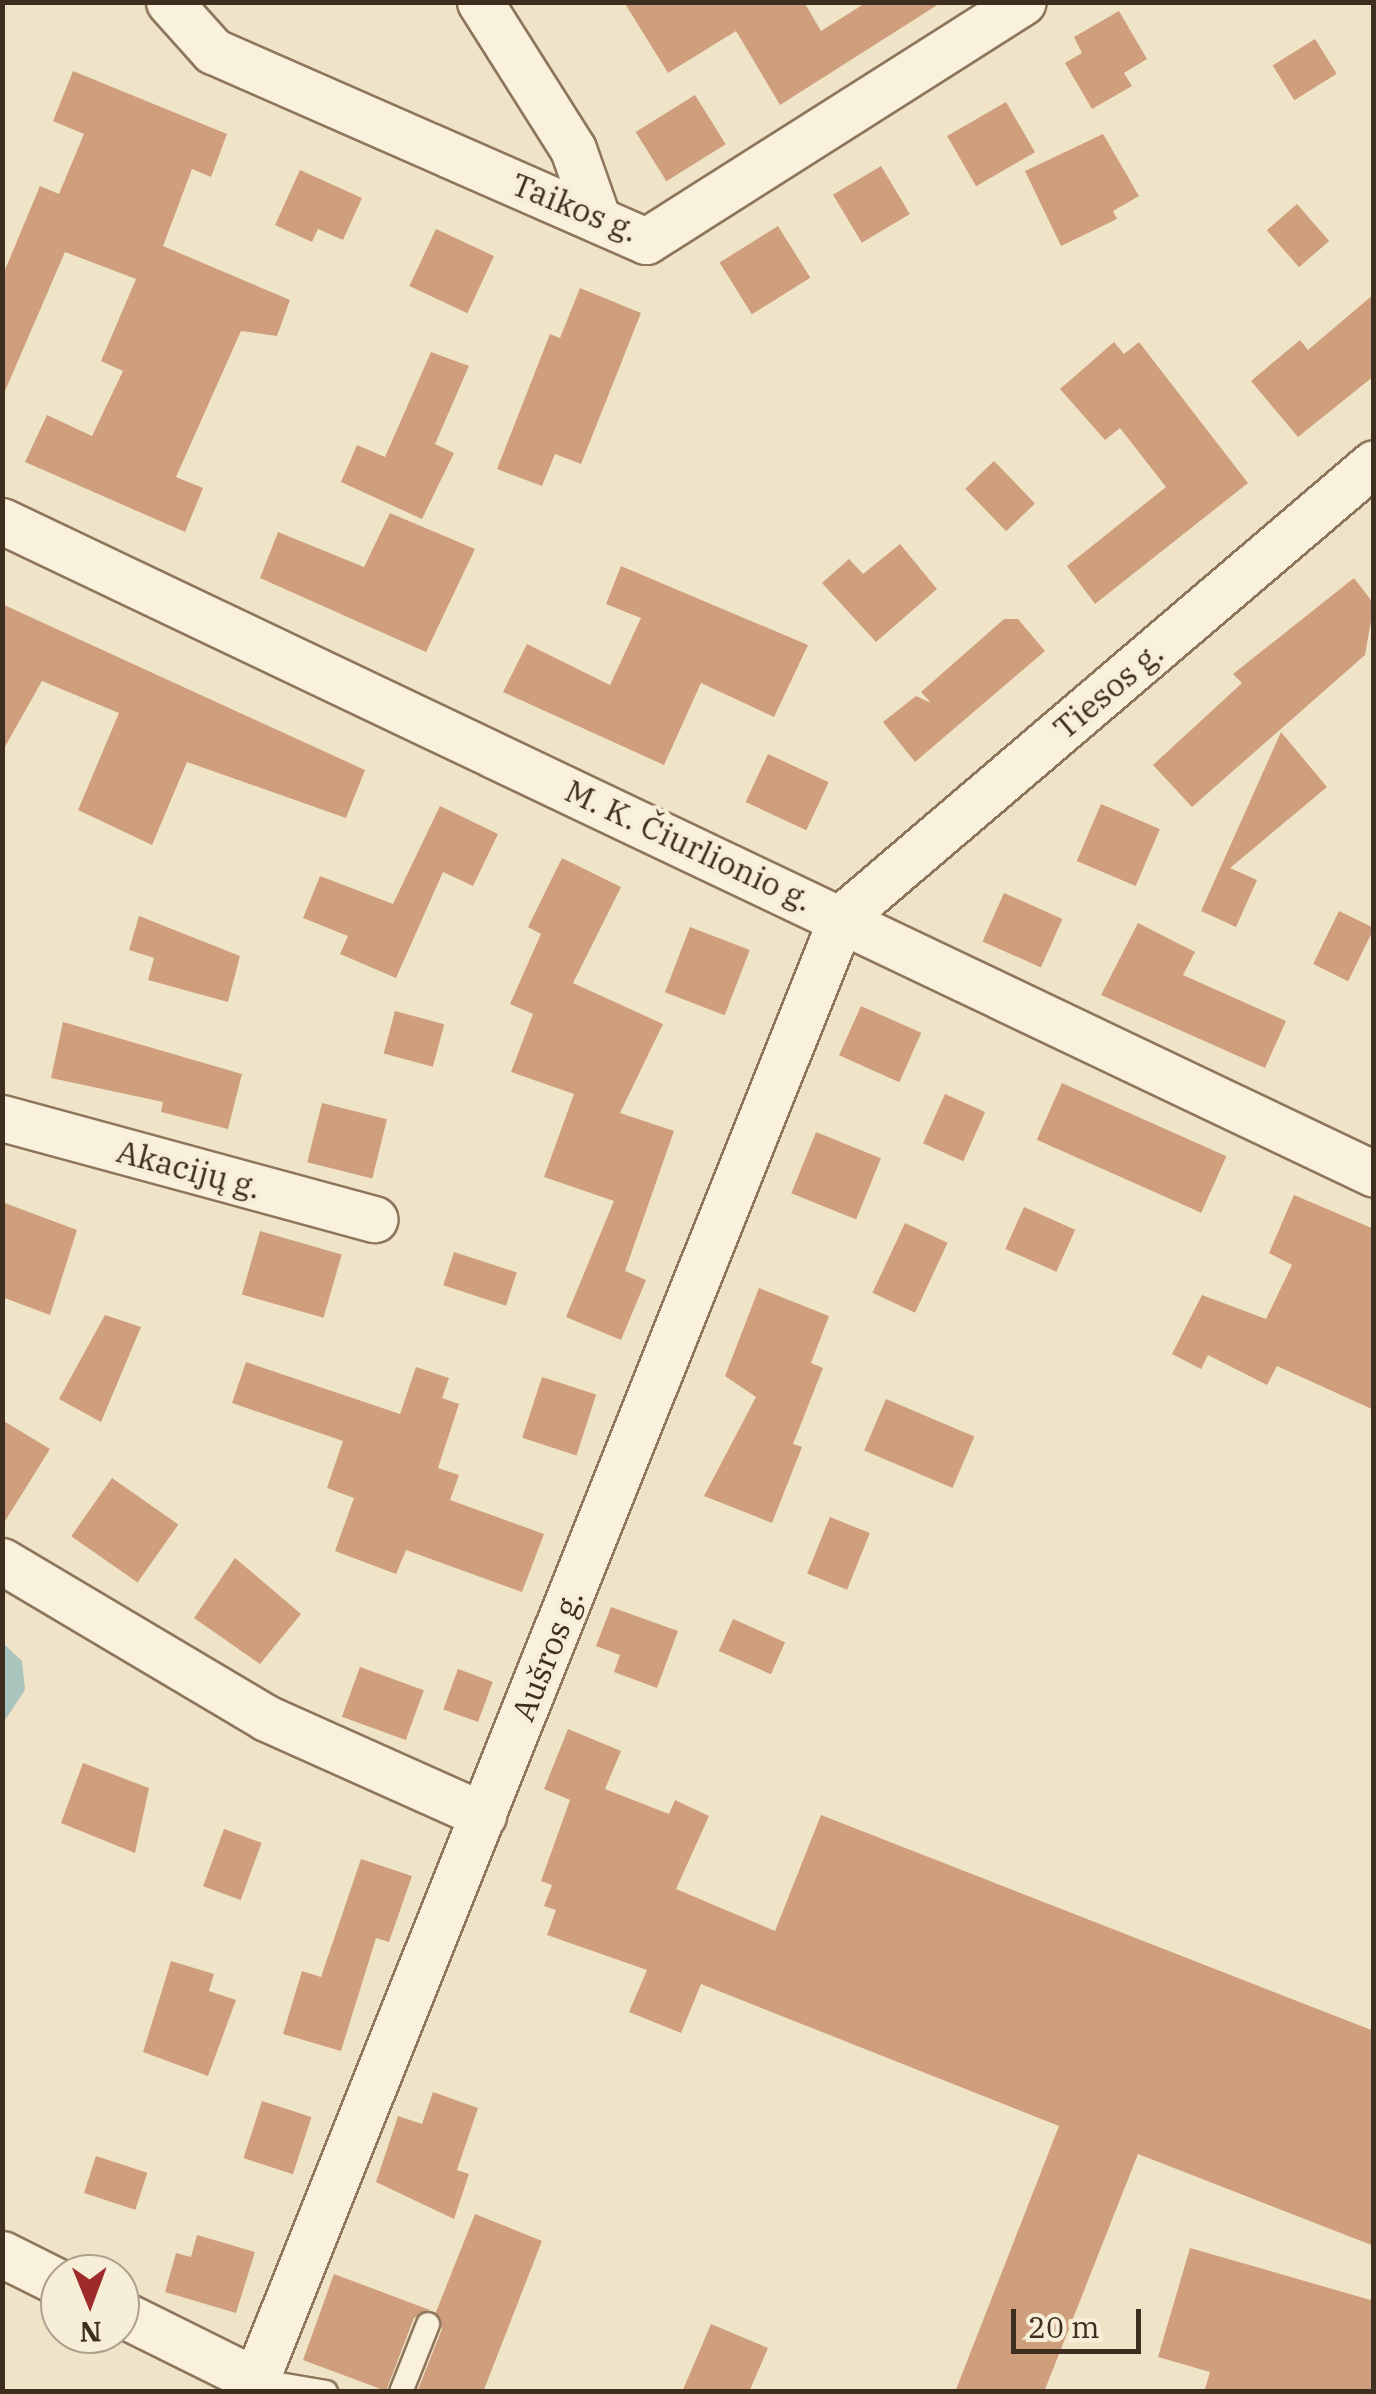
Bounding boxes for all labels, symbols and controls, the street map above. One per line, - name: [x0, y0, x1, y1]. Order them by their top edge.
- street label: Taikos g.: [506, 164, 644, 250]
- street label: Tiesos g.: [1045, 633, 1171, 747]
- street label: M. K. Čiurlionio g.: [559, 771, 819, 919]
- street label: Akacijų g.: [113, 1131, 265, 1207]
- street label: Aušros g.: [503, 1584, 591, 1726]
- north arrow: [40, 2254, 140, 2354]
- scale bar: [1016, 2289, 1146, 2351]
- text: 20 m: [1028, 2307, 1100, 2346]
- text: N: [79, 2314, 102, 2351]

